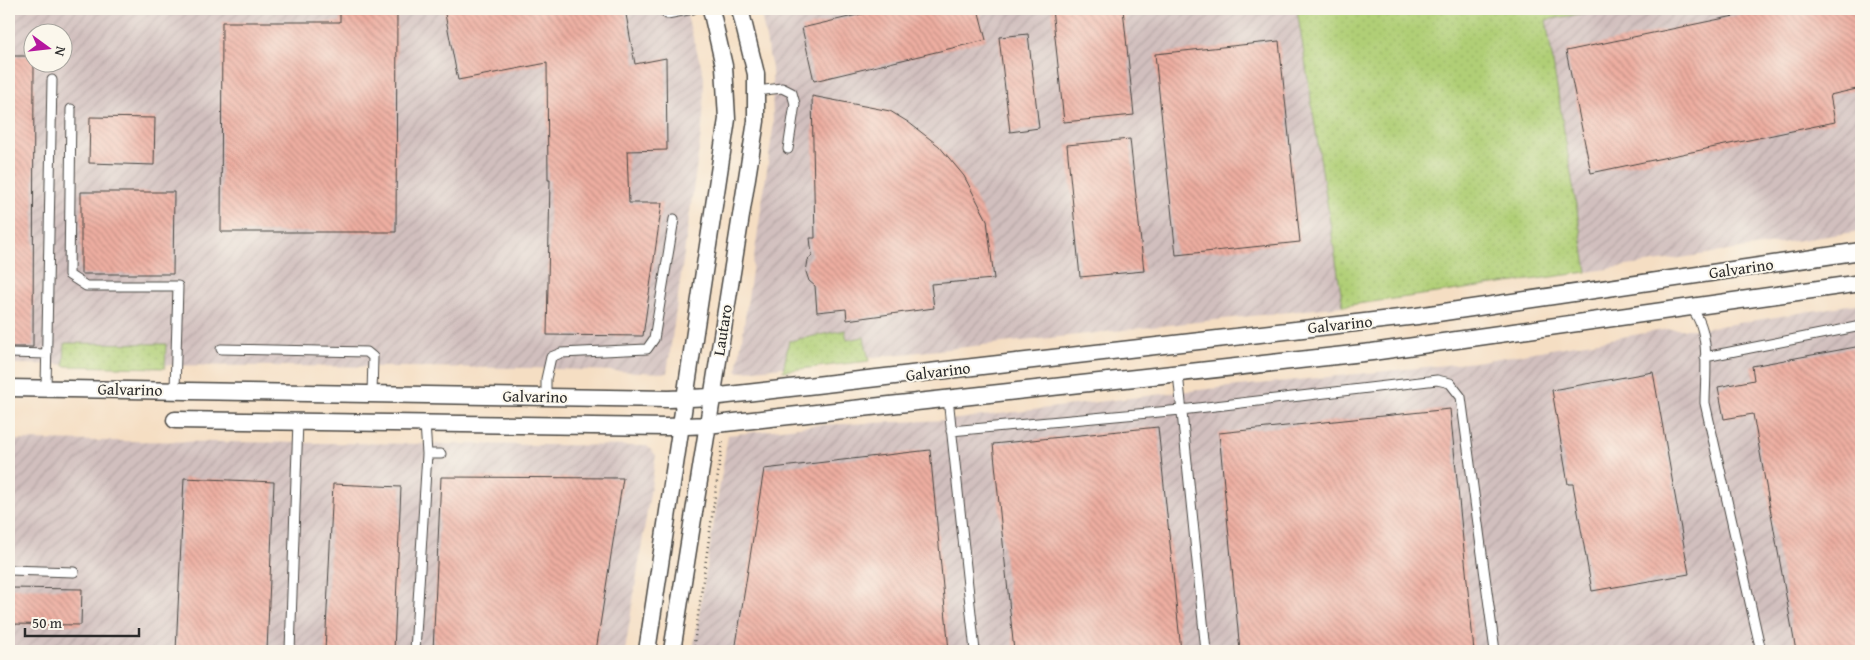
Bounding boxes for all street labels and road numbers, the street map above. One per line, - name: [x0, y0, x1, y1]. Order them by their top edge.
- street label: Galvarino: [1707, 252, 1775, 284]
- street label: Lautaro: [706, 303, 738, 357]
- street label: Galvarino: [1306, 309, 1374, 339]
- street label: Galvarino: [904, 355, 972, 387]
- street label: Galvarino: [97, 376, 163, 402]
- street label: Galvarino: [502, 383, 568, 409]

